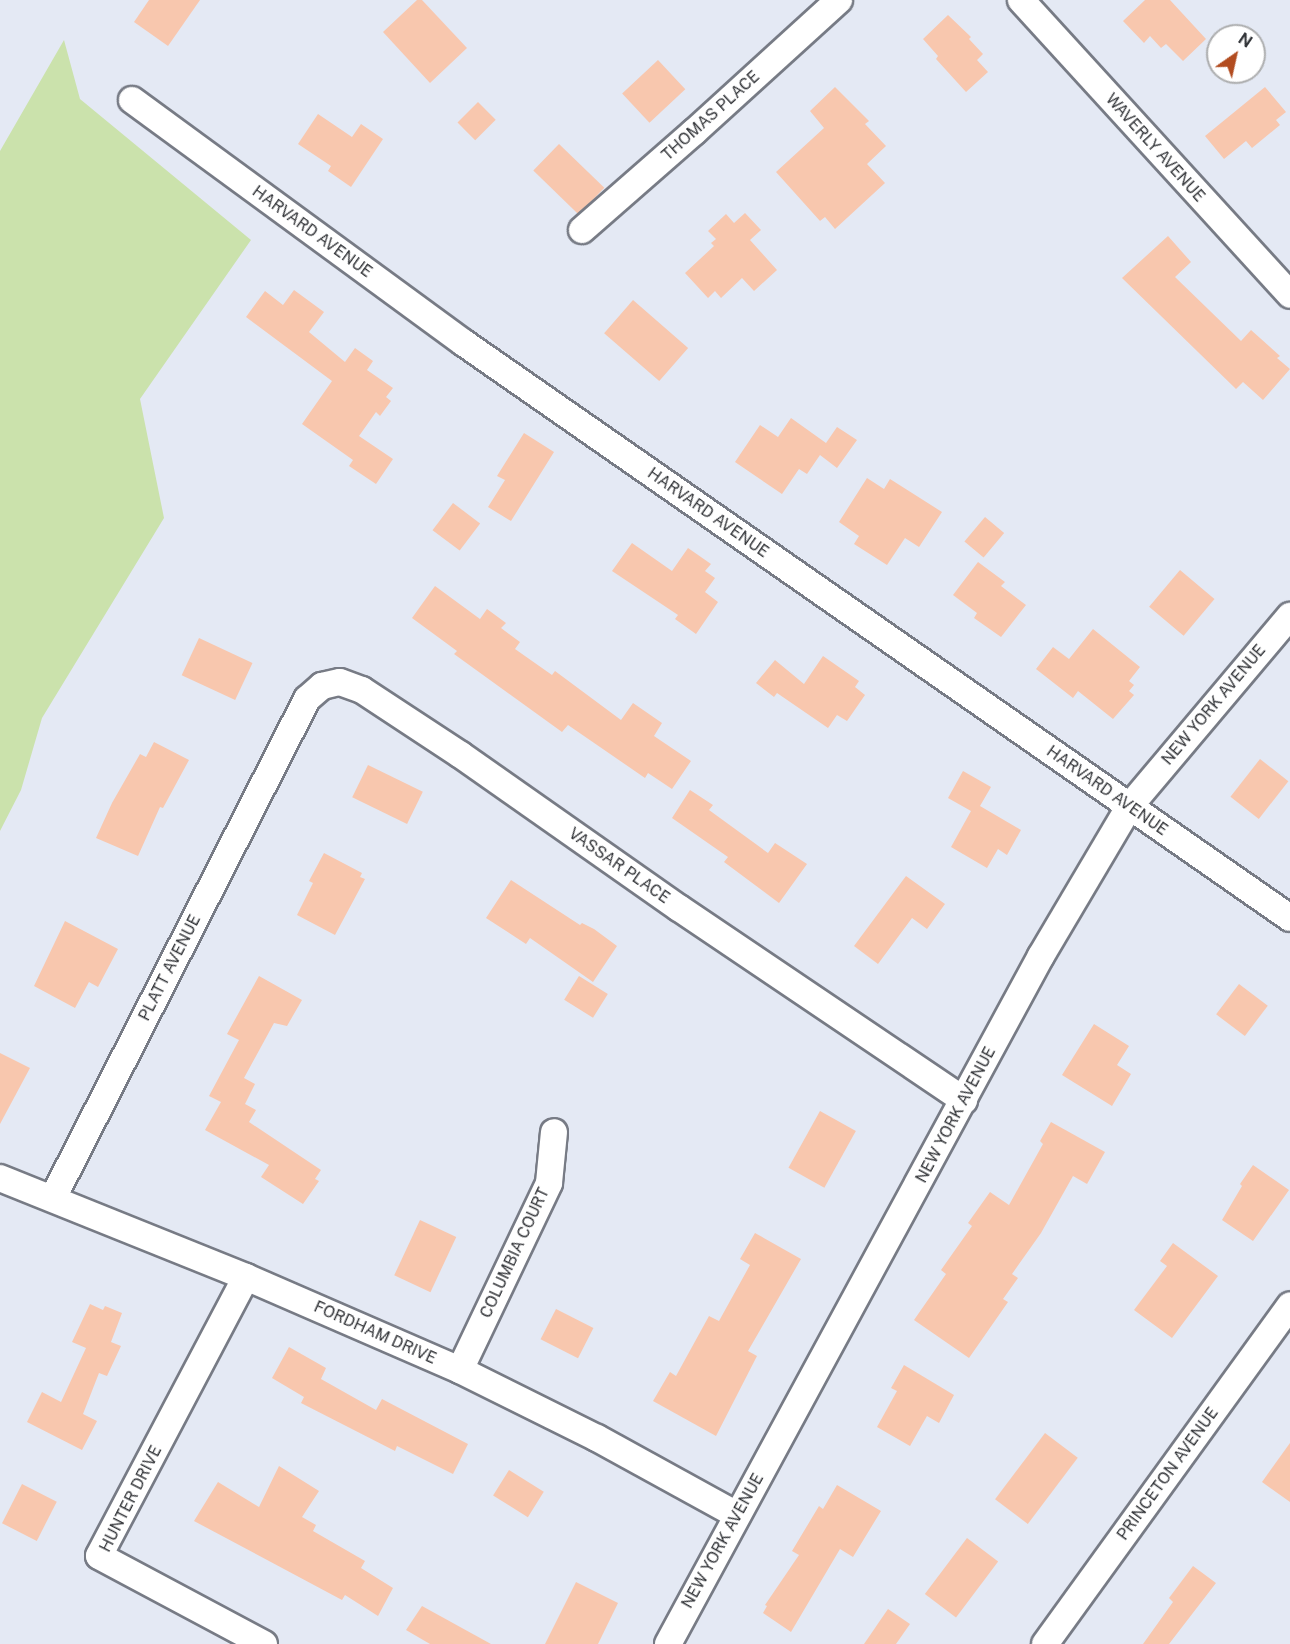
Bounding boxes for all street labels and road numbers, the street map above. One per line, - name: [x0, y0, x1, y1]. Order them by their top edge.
- street label: THOMAS PLACE: [658, 67, 764, 165]
- street label: WAVERLY AVENUE: [1101, 90, 1209, 206]
- street label: HARVARD AVENUE: [248, 182, 376, 282]
- street label: HARVARD AVENUE: [644, 464, 772, 562]
- street label: NEW YORK AVENUE: [1158, 641, 1270, 769]
- street label: HARVARD AVENUE: [1043, 742, 1171, 840]
- street label: VASSAR PLACE: [565, 824, 673, 908]
- street label: PLATT AVENUE: [135, 912, 205, 1024]
- street label: NEW YORK AVENUE: [912, 1044, 1000, 1186]
- street label: COLUMBIA COURT: [476, 1185, 554, 1321]
- street label: FORDHAM DRIVE: [311, 1297, 439, 1369]
- street label: PRINCETON AVENUE: [1113, 1404, 1223, 1544]
- street label: HUNTER DRIVE: [96, 1443, 166, 1555]
- street label: NEW YORK AVENUE: [678, 1470, 768, 1612]

